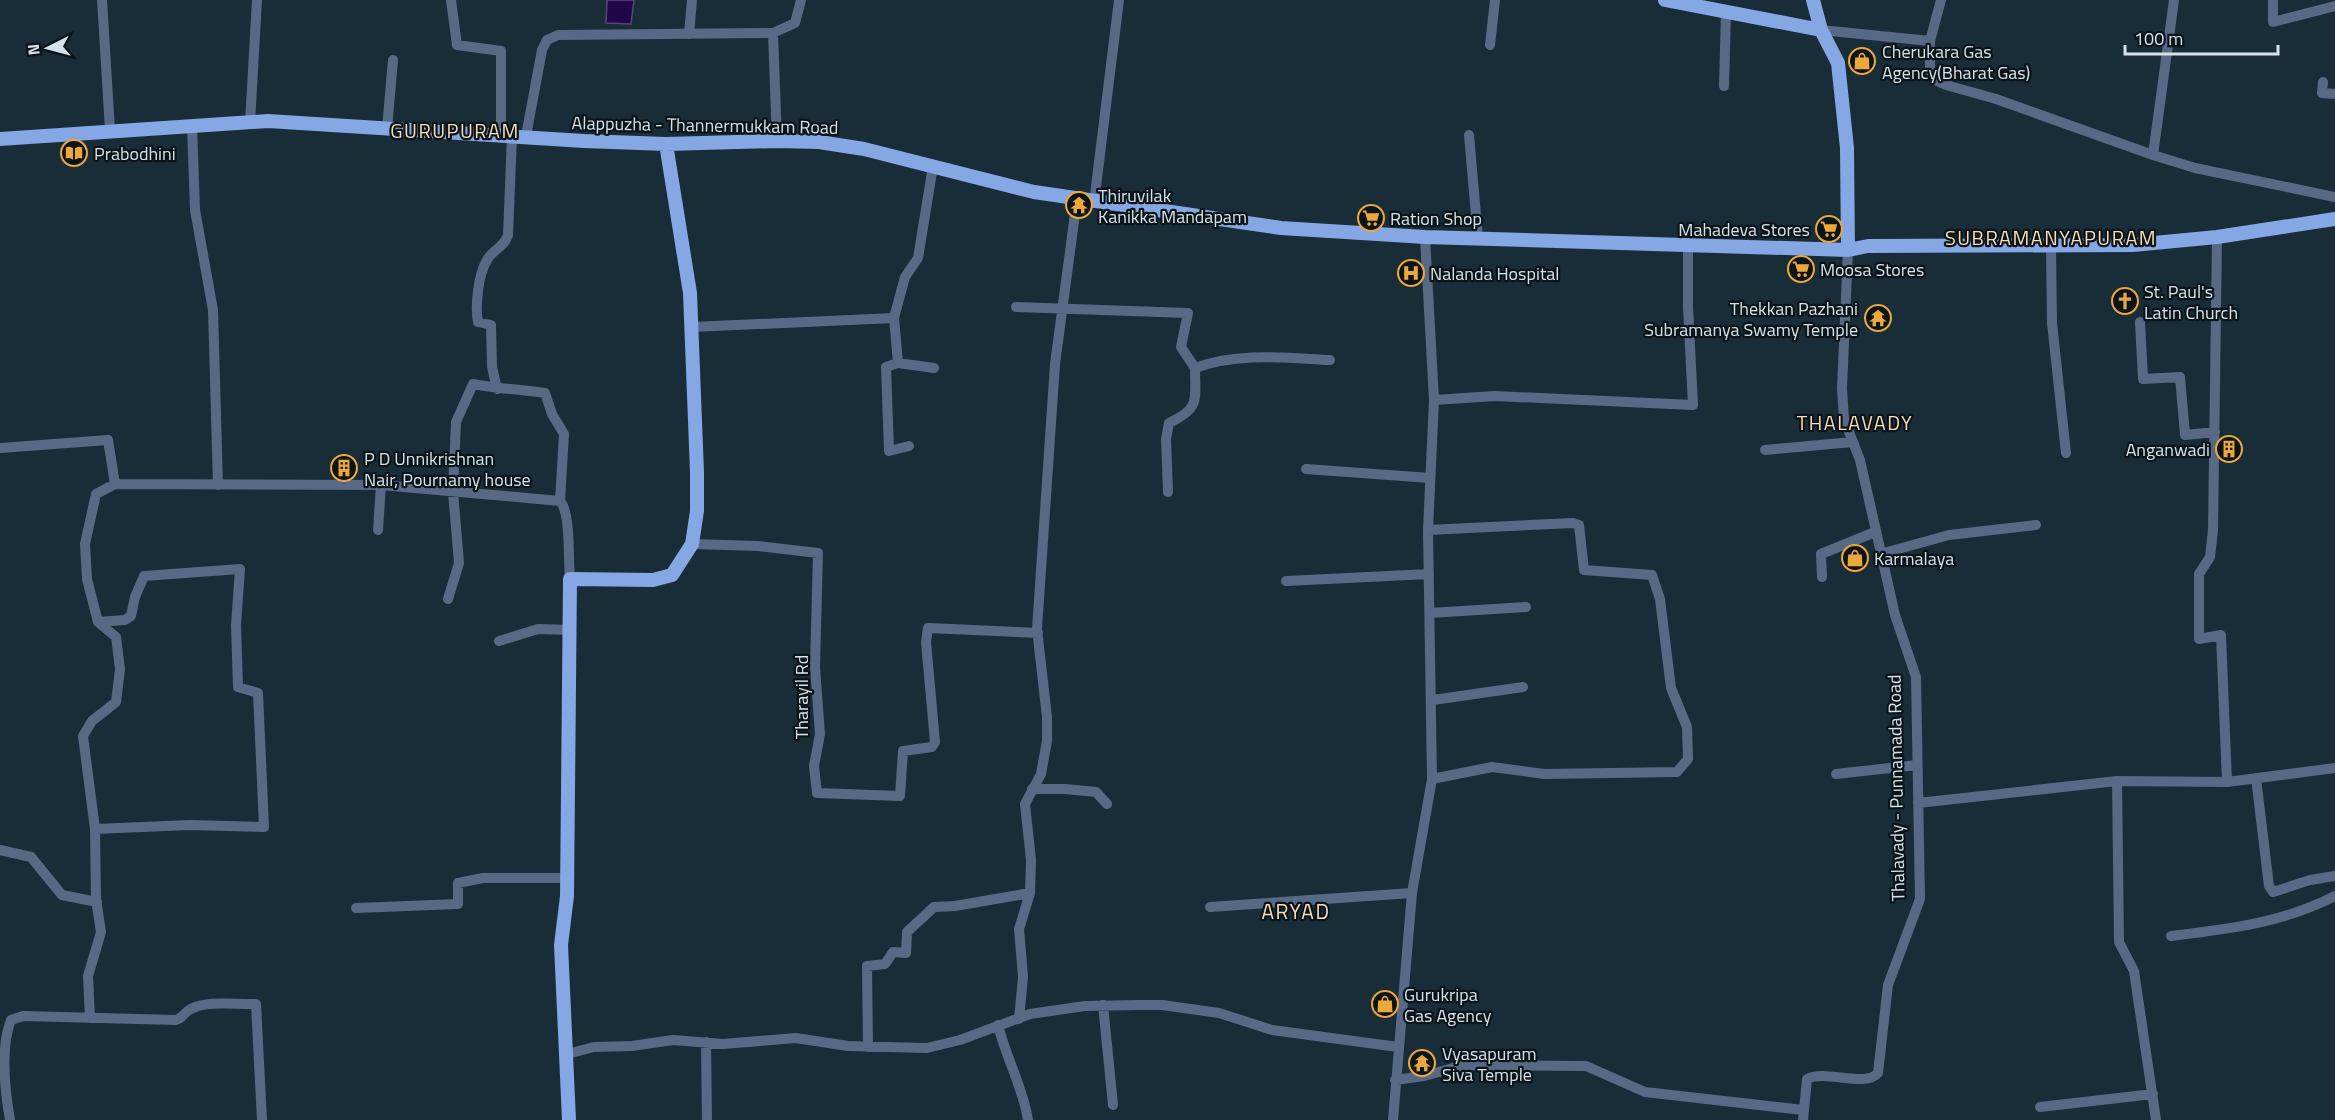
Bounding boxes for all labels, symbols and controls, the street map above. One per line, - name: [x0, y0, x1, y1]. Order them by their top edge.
- north arrow: [18, 18, 78, 78]
- scale bar: [2125, 18, 2278, 56]
- text: 100 m: [2134, 25, 2183, 52]
- place label: Cherukara Gas Agency(Bharat Gas): [1882, 38, 2030, 86]
- text: N: [21, 43, 46, 56]
- shop icon: Cherukara Gas Agency(Bharat Gas): [1847, 46, 1877, 76]
- street label: Alappuzha - Thannermukkam Road: [571, 109, 839, 141]
- district label: GURUPURAM: [390, 115, 520, 146]
- library icon: Prabodhini: [59, 138, 89, 168]
- place label: Prabodhini: [94, 140, 176, 167]
- place label: Thiruvilak Kanikka Mandapam: [1098, 182, 1247, 230]
- temple icon: Thiruvilak Kanikka Mandapam: [1064, 190, 1094, 220]
- supermarket icon: Ration Shop: [1356, 203, 1386, 233]
- place label: Ration Shop: [1390, 205, 1482, 232]
- supermarket icon: Mahadeva Stores: [1814, 214, 1844, 244]
- place label: Mahadeva Stores: [1678, 216, 1810, 243]
- district label: SUBRAMANYAPURAM: [1945, 222, 2157, 253]
- supermarket icon: Moosa Stores: [1786, 254, 1816, 284]
- place label: Moosa Stores: [1820, 256, 1924, 283]
- hospital icon: Nalanda Hospital: [1396, 258, 1426, 288]
- place label: Nalanda Hospital: [1430, 260, 1559, 287]
- place label: St. Paul's Latin Church: [2144, 278, 2238, 326]
- church icon: St. Paul's Latin Church: [2110, 286, 2140, 316]
- place label: Thekkan Pazhani Subramanya Swamy Temple: [1644, 295, 1858, 343]
- temple icon: Thekkan Pazhani Subramanya Swamy Temple: [1863, 303, 1893, 333]
- district label: THALAVADY: [1797, 407, 1913, 438]
- building icon: Anganwadi: [2214, 434, 2244, 464]
- place label: Anganwadi: [2126, 436, 2210, 463]
- place label: P D Unnikrishnan Nair, Pournamy house: [364, 445, 531, 493]
- building icon: P D Unnikrishnan Nair, Pournamy house: [329, 453, 359, 483]
- shop icon: Karmalaya: [1840, 543, 1870, 573]
- place label: Karmalaya: [1874, 545, 1954, 572]
- street label: Tharayil Rd: [788, 655, 815, 739]
- street label: Thalavady - Punnamada Road: [1881, 674, 1911, 902]
- district label: ARYAD: [1262, 895, 1330, 927]
- place label: Gurukripa Gas Agency: [1404, 981, 1492, 1029]
- shop icon: Gurukripa Gas Agency: [1370, 989, 1400, 1019]
- place label: Vyasapuram Siva Temple: [1442, 1040, 1537, 1088]
- temple icon: Vyasapuram Siva Temple: [1407, 1048, 1437, 1078]

